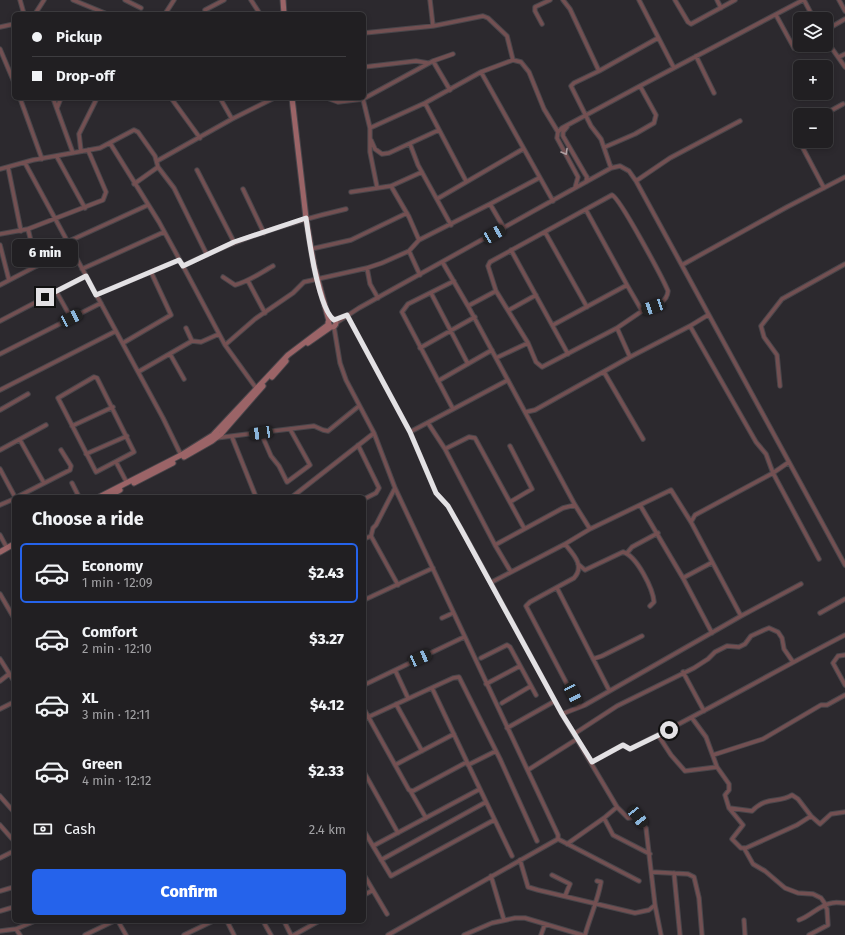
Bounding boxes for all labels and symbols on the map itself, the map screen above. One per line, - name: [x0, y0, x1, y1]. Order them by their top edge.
- one-way arrow: [560, 148, 567, 155]
- car: [481, 223, 507, 245]
- callout: 6 min: [12, 239, 78, 267]
- route end: [36, 288, 54, 306]
- car: [640, 297, 666, 317]
- car: [58, 307, 84, 329]
- car: [248, 425, 274, 441]
- car: [407, 648, 433, 668]
- car: [562, 681, 584, 707]
- route start: [660, 721, 678, 739]
- car: [626, 804, 650, 830]

